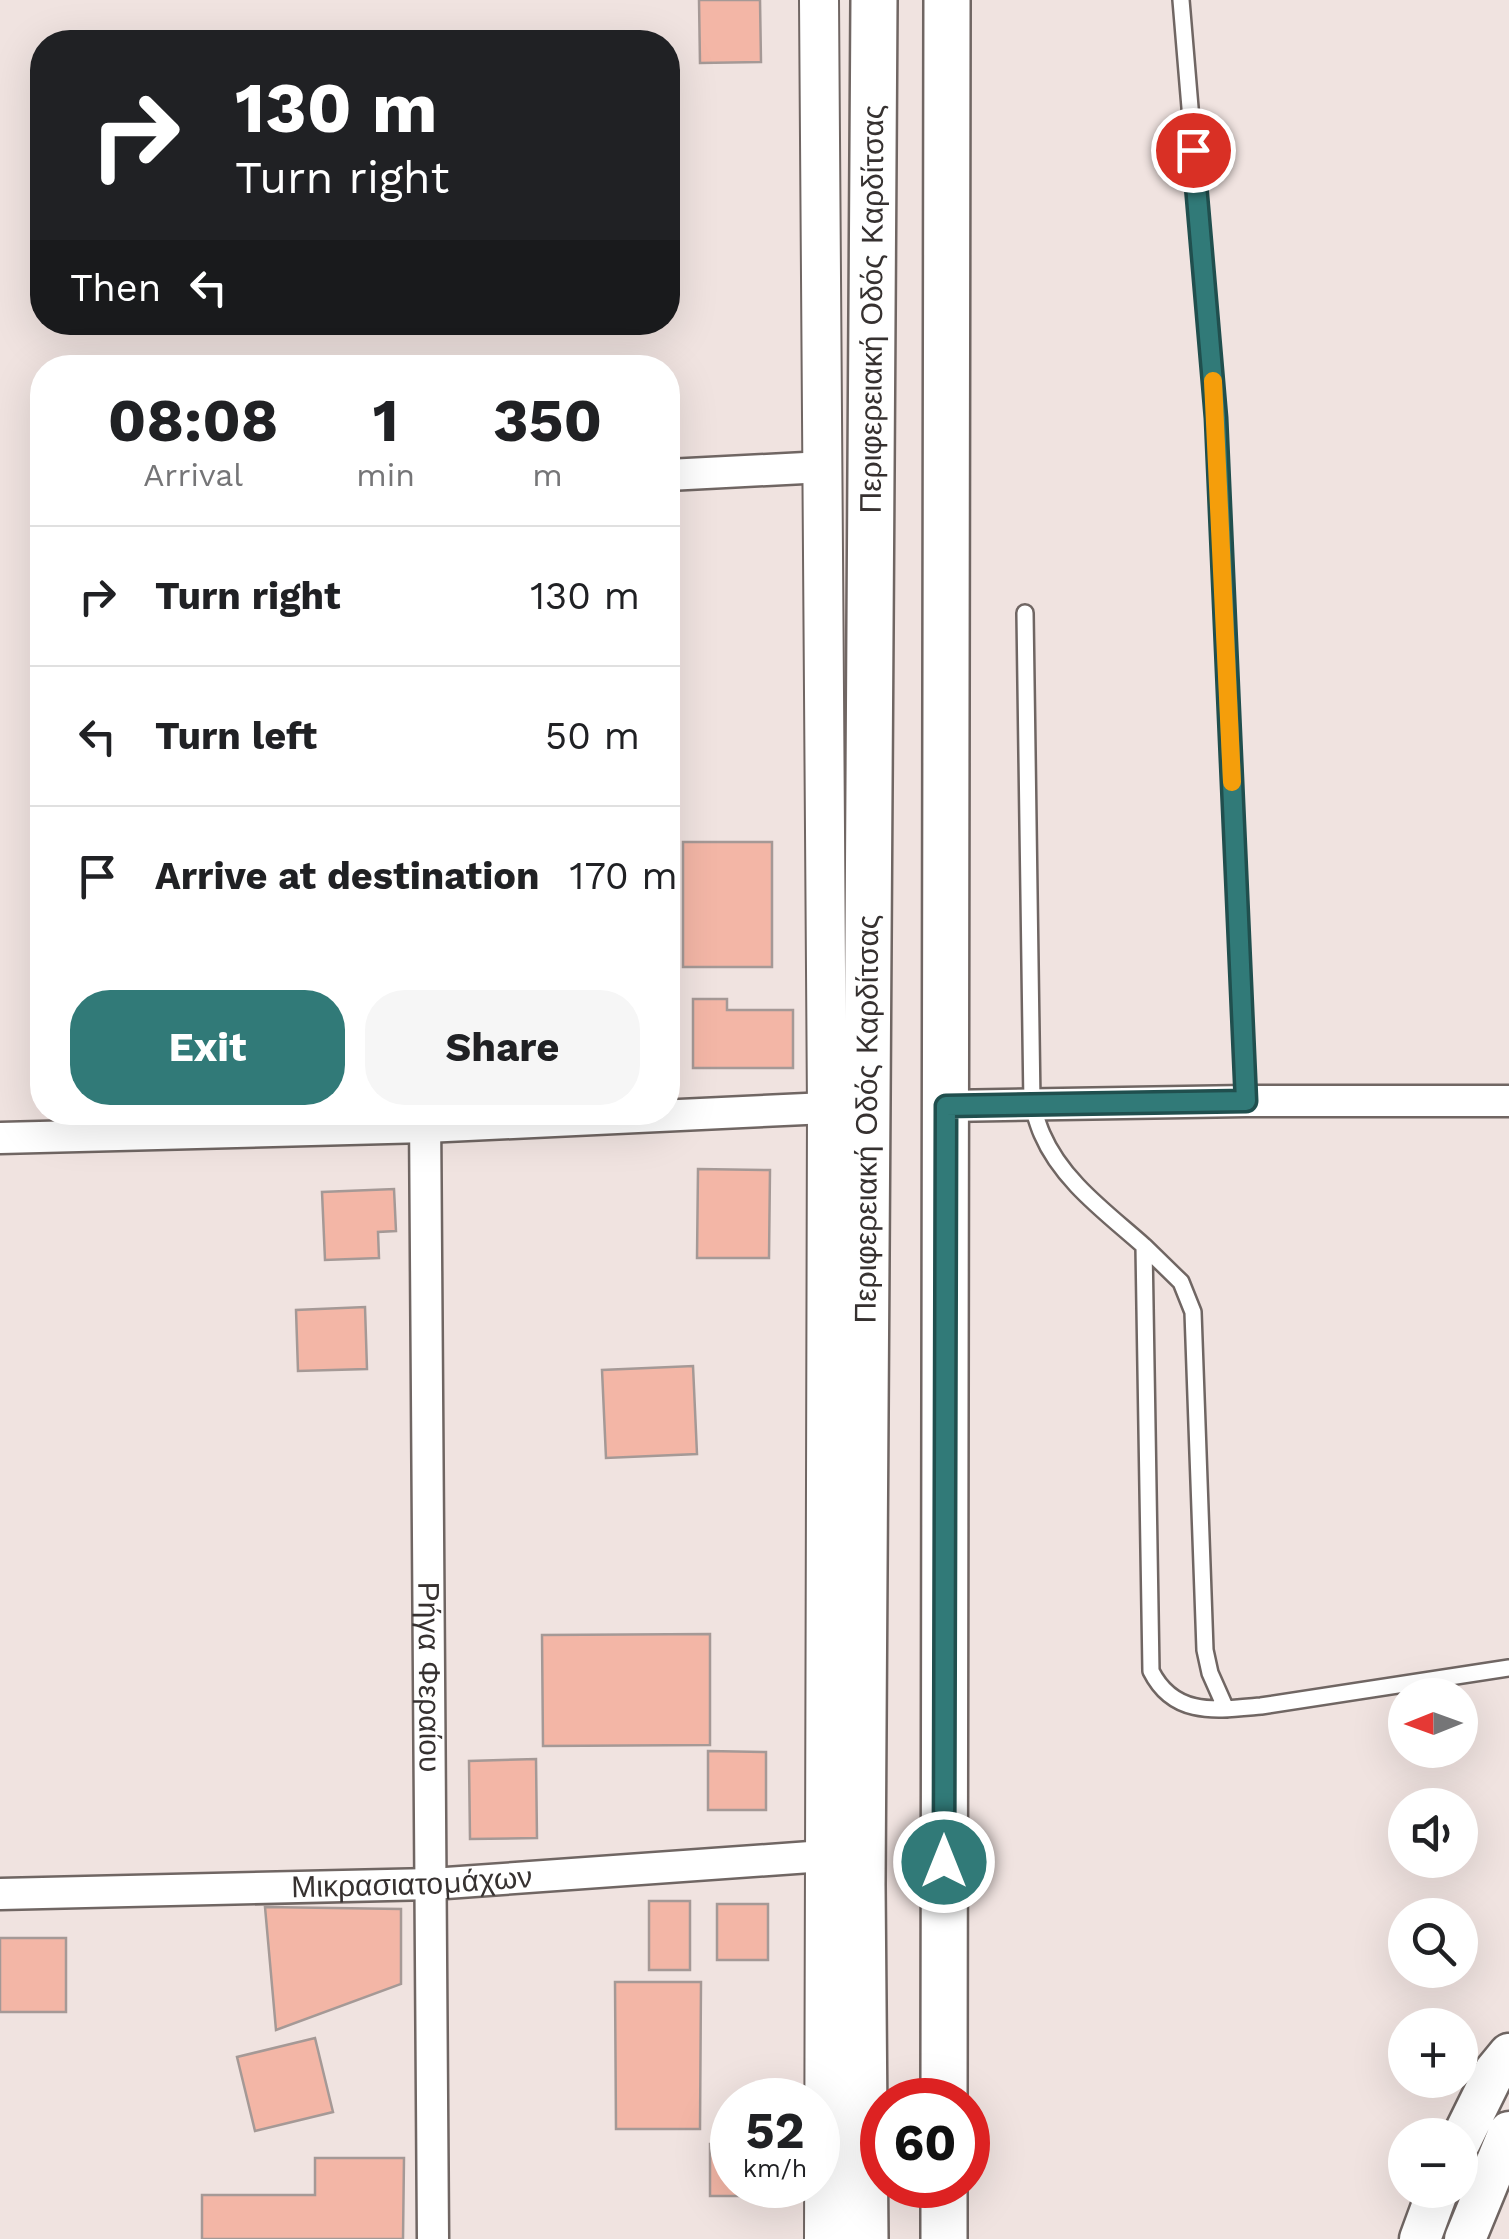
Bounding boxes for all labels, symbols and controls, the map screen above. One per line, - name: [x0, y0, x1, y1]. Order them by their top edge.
- text: 130 m: [235, 67, 438, 149]
- icon: right: [70, 70, 200, 200]
- street label: Περιφερειακή Οδός Καρδίτσας: [853, 105, 890, 513]
- pin: [1151, 108, 1236, 193]
- icon: arrive: [1166, 123, 1221, 178]
- text: Turn right: [235, 151, 449, 204]
- icon: left: [181, 260, 236, 315]
- text: Then: [70, 266, 161, 310]
- text: 08:08: [108, 385, 278, 456]
- text: 1: [373, 385, 399, 456]
- text: 350: [493, 385, 602, 456]
- text: Arrival: [143, 456, 243, 494]
- text: min: [356, 456, 415, 494]
- text: m: [532, 456, 563, 494]
- icon: right: [70, 569, 125, 624]
- text: Turn right: [155, 574, 341, 618]
- text: 130 m: [530, 574, 640, 618]
- icon: left: [70, 709, 125, 764]
- text: Turn left: [155, 714, 317, 758]
- text: 50 m: [545, 714, 640, 758]
- icon: arrive: [70, 849, 125, 904]
- text: Arrive at destination: [155, 854, 540, 898]
- text: 170 m: [570, 854, 678, 898]
- street label: Περιφερειακή Οδός Καρδίτσας: [848, 915, 885, 1323]
- button: Exit: [70, 990, 345, 1105]
- button: Share: [365, 990, 640, 1105]
- street label: Ρήγα Φεραίου: [411, 1581, 448, 1772]
- north arrow: [1388, 1678, 1478, 1768]
- map controls: [1388, 1678, 1478, 2208]
- button: sound: [1388, 1788, 1478, 1878]
- position arrow: [892, 1810, 996, 1914]
- street label: Μικρασιατομάχων: [291, 1859, 533, 1904]
- button: search: [1388, 1898, 1478, 1988]
- button: +: [1388, 2008, 1478, 2098]
- speed limit sign: 60: [860, 2078, 990, 2208]
- text: 52: [746, 2101, 804, 2160]
- button: −: [1388, 2118, 1478, 2208]
- text: km/h: [743, 2154, 807, 2183]

